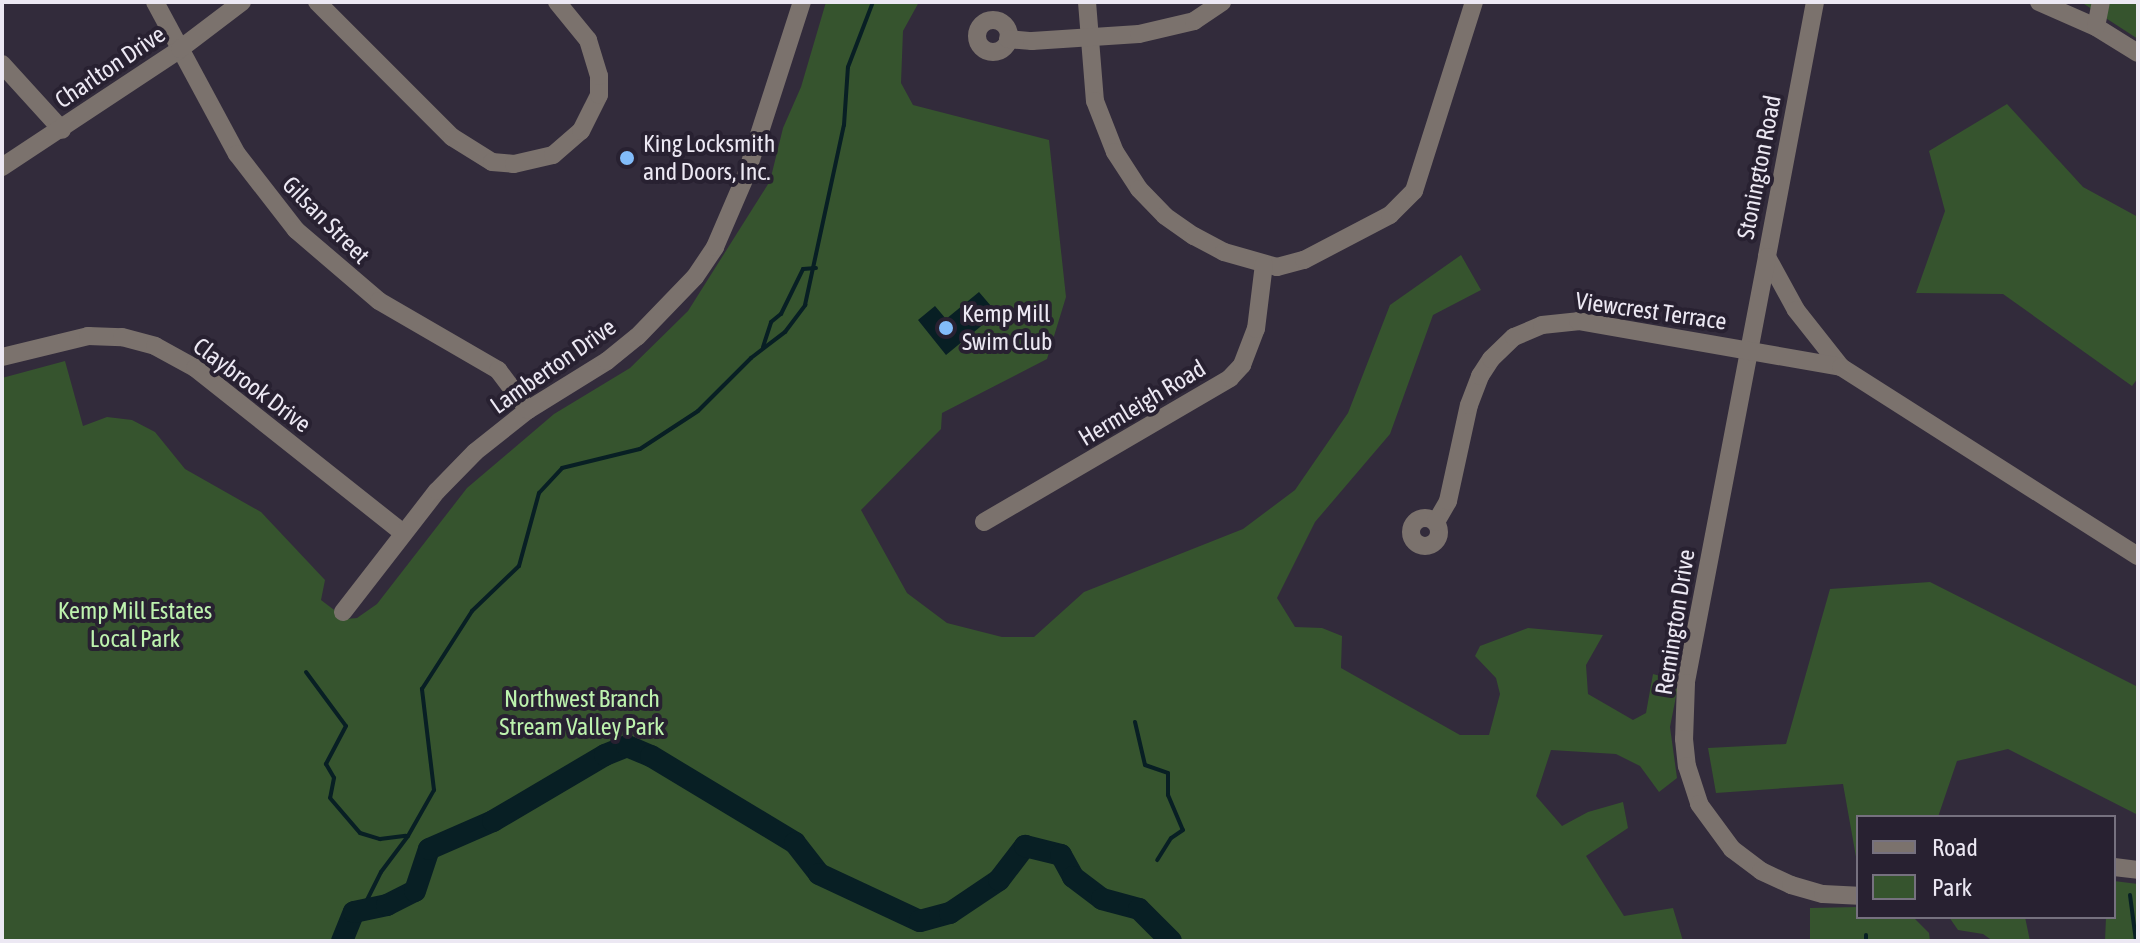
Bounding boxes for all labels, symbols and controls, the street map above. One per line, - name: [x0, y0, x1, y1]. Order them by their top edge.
- street label: Charlton Drive: [50, 20, 170, 114]
- street label: Stonington Road: [1731, 93, 1787, 241]
- place label: King Locksmith and Doors, Inc.: [643, 130, 775, 186]
- marker: King Locksmith and Doors, Inc.: [618, 149, 636, 167]
- street label: Gilsan Street: [276, 170, 376, 270]
- street label: Viewcrest Terrace: [1574, 286, 1728, 336]
- place label: Kemp Mill Swim Club: [962, 300, 1052, 356]
- street label: Lamberton Drive: [485, 312, 621, 420]
- marker: Kemp Mill Swim Club: [937, 319, 955, 337]
- street label: Claybrook Drive: [188, 331, 316, 439]
- street label: Hermleigh Road: [1073, 354, 1211, 452]
- street label: Remington Drive: [1649, 547, 1701, 697]
- park label: Kemp Mill Estates Local Park: [58, 597, 212, 653]
- park label: Northwest Branch Stream Valley Park: [499, 685, 665, 741]
- legend: [1856, 815, 2116, 919]
- text: Road: [1932, 834, 1978, 861]
- text: Park: [1932, 874, 1972, 901]

